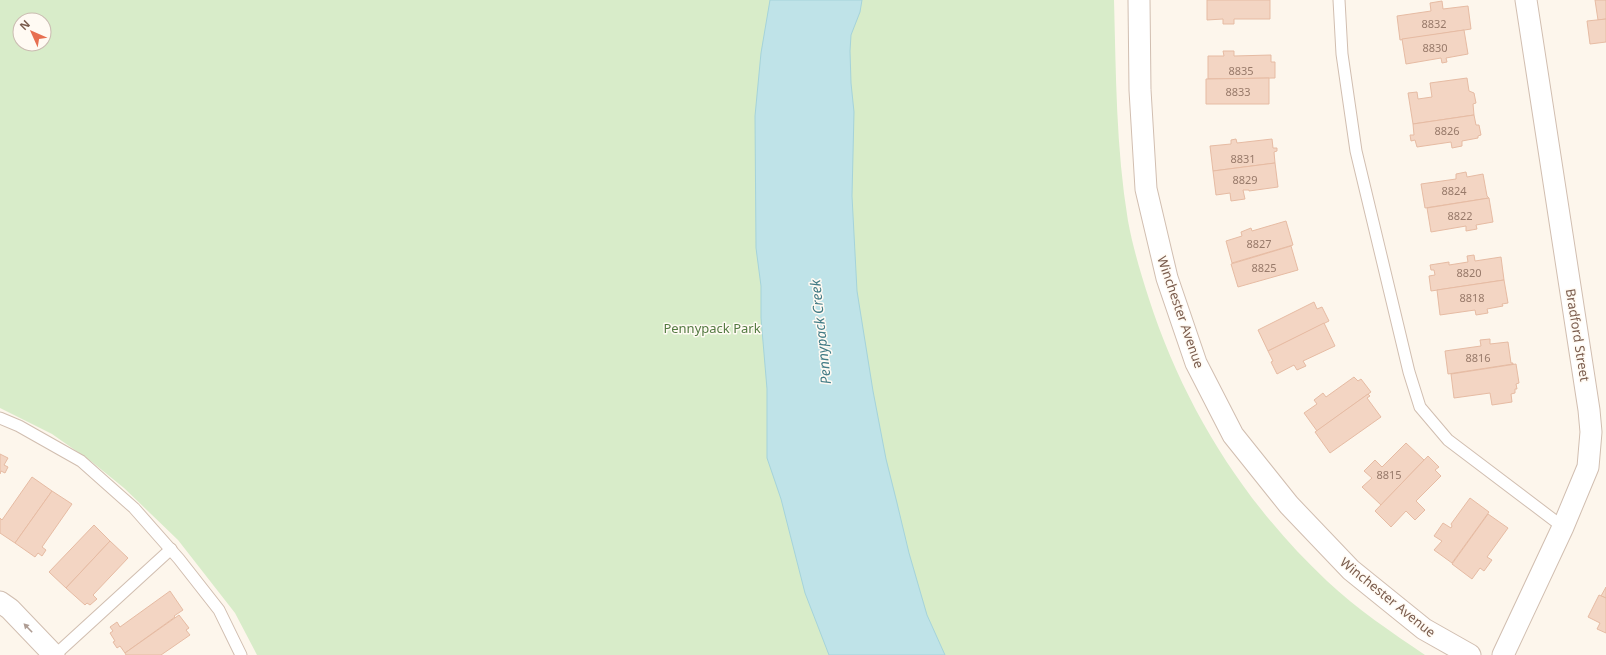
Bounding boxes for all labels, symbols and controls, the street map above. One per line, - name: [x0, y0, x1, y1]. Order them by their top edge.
- north arrow: [12, 12, 52, 52]
- text: N: [16, 16, 33, 33]
- house number: 8832: [1421, 16, 1447, 31]
- house number: 8830: [1422, 40, 1448, 55]
- house number: 8835: [1228, 63, 1254, 78]
- house number: 8833: [1225, 84, 1251, 99]
- house number: 8826: [1434, 123, 1460, 138]
- house number: 8831: [1230, 151, 1256, 166]
- house number: 8829: [1232, 172, 1258, 187]
- house number: 8824: [1441, 183, 1467, 198]
- house number: 8822: [1447, 208, 1473, 223]
- house number: 8827: [1246, 236, 1272, 251]
- street label: Winchester Avenue: [1153, 253, 1209, 371]
- house number: 8825: [1251, 260, 1277, 275]
- house number: 8820: [1456, 265, 1482, 280]
- water label: Pennypack Creek: [805, 278, 835, 385]
- street label: Bradford Street: [1562, 287, 1594, 383]
- house number: 8818: [1459, 290, 1485, 305]
- park label: Pennypack Park: [663, 319, 761, 337]
- house number: 8816: [1465, 350, 1491, 365]
- house number: 8815: [1376, 467, 1402, 482]
- street label: Winchester Avenue: [1337, 553, 1439, 641]
- one-way arrow: [23, 623, 33, 633]

